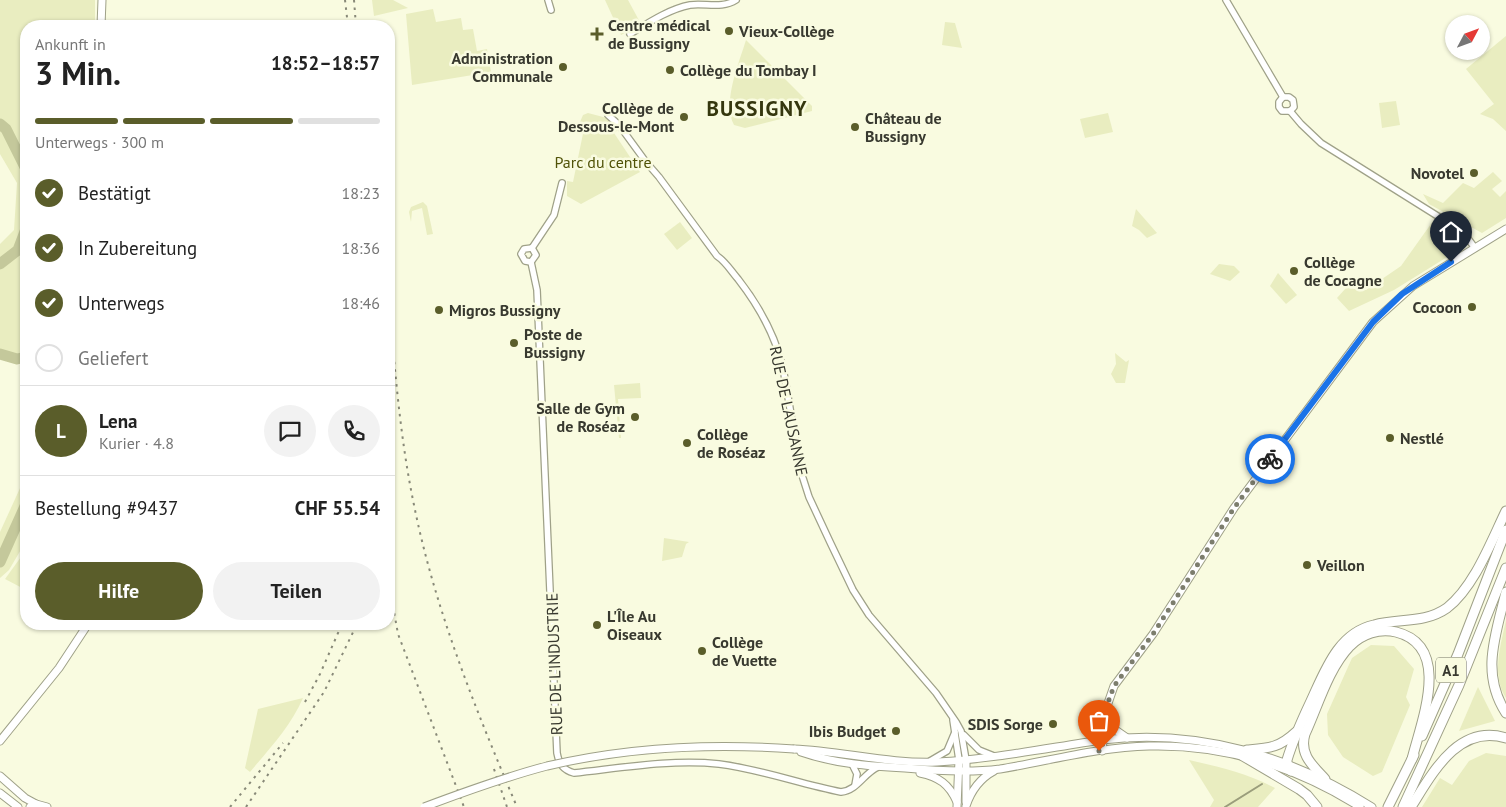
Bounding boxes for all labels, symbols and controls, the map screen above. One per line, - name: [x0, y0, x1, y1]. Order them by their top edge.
- place label: Centre médical de Bussigny: [608, 15, 710, 53]
- north arrow: [1445, 15, 1490, 60]
- map controls: [1445, 15, 1490, 60]
- place label: Vieux-Collège: [738, 21, 834, 41]
- marker: Vieux-Collège: [723, 25, 735, 37]
- marker: Centre médical de Bussigny: [590, 27, 604, 41]
- text: Ankunft in: [35, 34, 106, 54]
- place label: Administration Communale: [451, 48, 553, 86]
- text: 18:52–18:57: [271, 51, 380, 75]
- text: 3 Min.: [35, 52, 121, 94]
- place label: Collège du Tombay I: [680, 60, 817, 80]
- marker: Administration Communale: [557, 61, 569, 73]
- marker: Collège du Tombay I: [664, 64, 676, 76]
- district label: BUSSIGNY: [707, 95, 807, 122]
- place label: Collège de Dessous-le-Mont: [558, 98, 674, 136]
- place label: Château de Bussigny: [865, 108, 942, 146]
- marker: Collège de Dessous-le-Mont: [678, 111, 690, 123]
- marker: Château de Bussigny: [849, 121, 861, 133]
- text: Unterwegs · 300 m: [35, 132, 164, 152]
- park label: Parc du centre: [554, 152, 652, 172]
- place label: Novotel: [1411, 163, 1464, 183]
- marker: Novotel: [1468, 167, 1480, 179]
- icon: check: [35, 179, 63, 207]
- text: Bestätigt: [78, 181, 151, 205]
- text: 18:23: [342, 183, 380, 203]
- pin: [1430, 211, 1472, 262]
- icon: home: [1437, 218, 1465, 246]
- icon: check: [35, 234, 63, 262]
- text: In Zubereitung: [78, 236, 197, 260]
- text: 18:36: [342, 238, 380, 258]
- place label: Collège de Cocagne: [1304, 252, 1382, 290]
- marker: Collège de Cocagne: [1288, 265, 1300, 277]
- icon: check: [35, 289, 63, 317]
- text: Unterwegs: [78, 291, 165, 315]
- text: 18:46: [342, 293, 380, 313]
- place label: Cocoon: [1412, 297, 1462, 317]
- place label: Migros Bussigny: [449, 300, 561, 320]
- marker: Cocoon: [1466, 301, 1478, 313]
- marker: Migros Bussigny: [433, 304, 445, 316]
- place label: Poste de Bussigny: [524, 324, 585, 362]
- marker: Poste de Bussigny: [508, 337, 520, 349]
- street label: RUE DE LAUSANNE: [765, 344, 813, 478]
- text: Geliefert: [78, 346, 149, 370]
- place label: Salle de Gym de Roséaz: [536, 398, 625, 436]
- button: chat: [264, 405, 316, 457]
- button: phone: [328, 405, 380, 457]
- text: Lena: [99, 409, 138, 433]
- marker: Salle de Gym de Roséaz: [629, 411, 641, 423]
- text: L: [56, 419, 66, 443]
- place label: Collège de Roséaz: [697, 424, 765, 462]
- place label: Nestlé: [1400, 428, 1444, 448]
- marker: Nestlé: [1384, 432, 1396, 444]
- text: Kurier · 4.8: [99, 433, 174, 453]
- courier: [1245, 434, 1295, 484]
- marker: Collège de Roséaz: [681, 437, 693, 449]
- icon: bike: [1256, 445, 1284, 473]
- text: Bestellung #9437: [35, 496, 178, 520]
- text: CHF 55.54: [295, 496, 380, 520]
- place label: Veillon: [1316, 555, 1365, 575]
- marker: Veillon: [1301, 559, 1313, 571]
- button: Hilfe: [35, 562, 203, 620]
- button: Teilen: [213, 562, 380, 620]
- street label: RUE DE L'INDUSTRIE: [542, 593, 566, 735]
- place label: L'Île Au Oiseaux: [607, 606, 662, 644]
- marker: L'Île Au Oiseaux: [591, 619, 603, 631]
- place label: Collège de Vuette: [712, 632, 777, 670]
- marker: Collège de Vuette: [696, 645, 708, 657]
- road number: A1: [1436, 658, 1466, 682]
- pin: [1078, 700, 1120, 751]
- icon: bag: [1085, 707, 1113, 735]
- place label: SDIS Sorge: [968, 714, 1043, 734]
- marker: SDIS Sorge: [1047, 718, 1059, 730]
- place label: Ibis Budget: [809, 721, 886, 741]
- marker: Ibis Budget: [890, 725, 902, 737]

